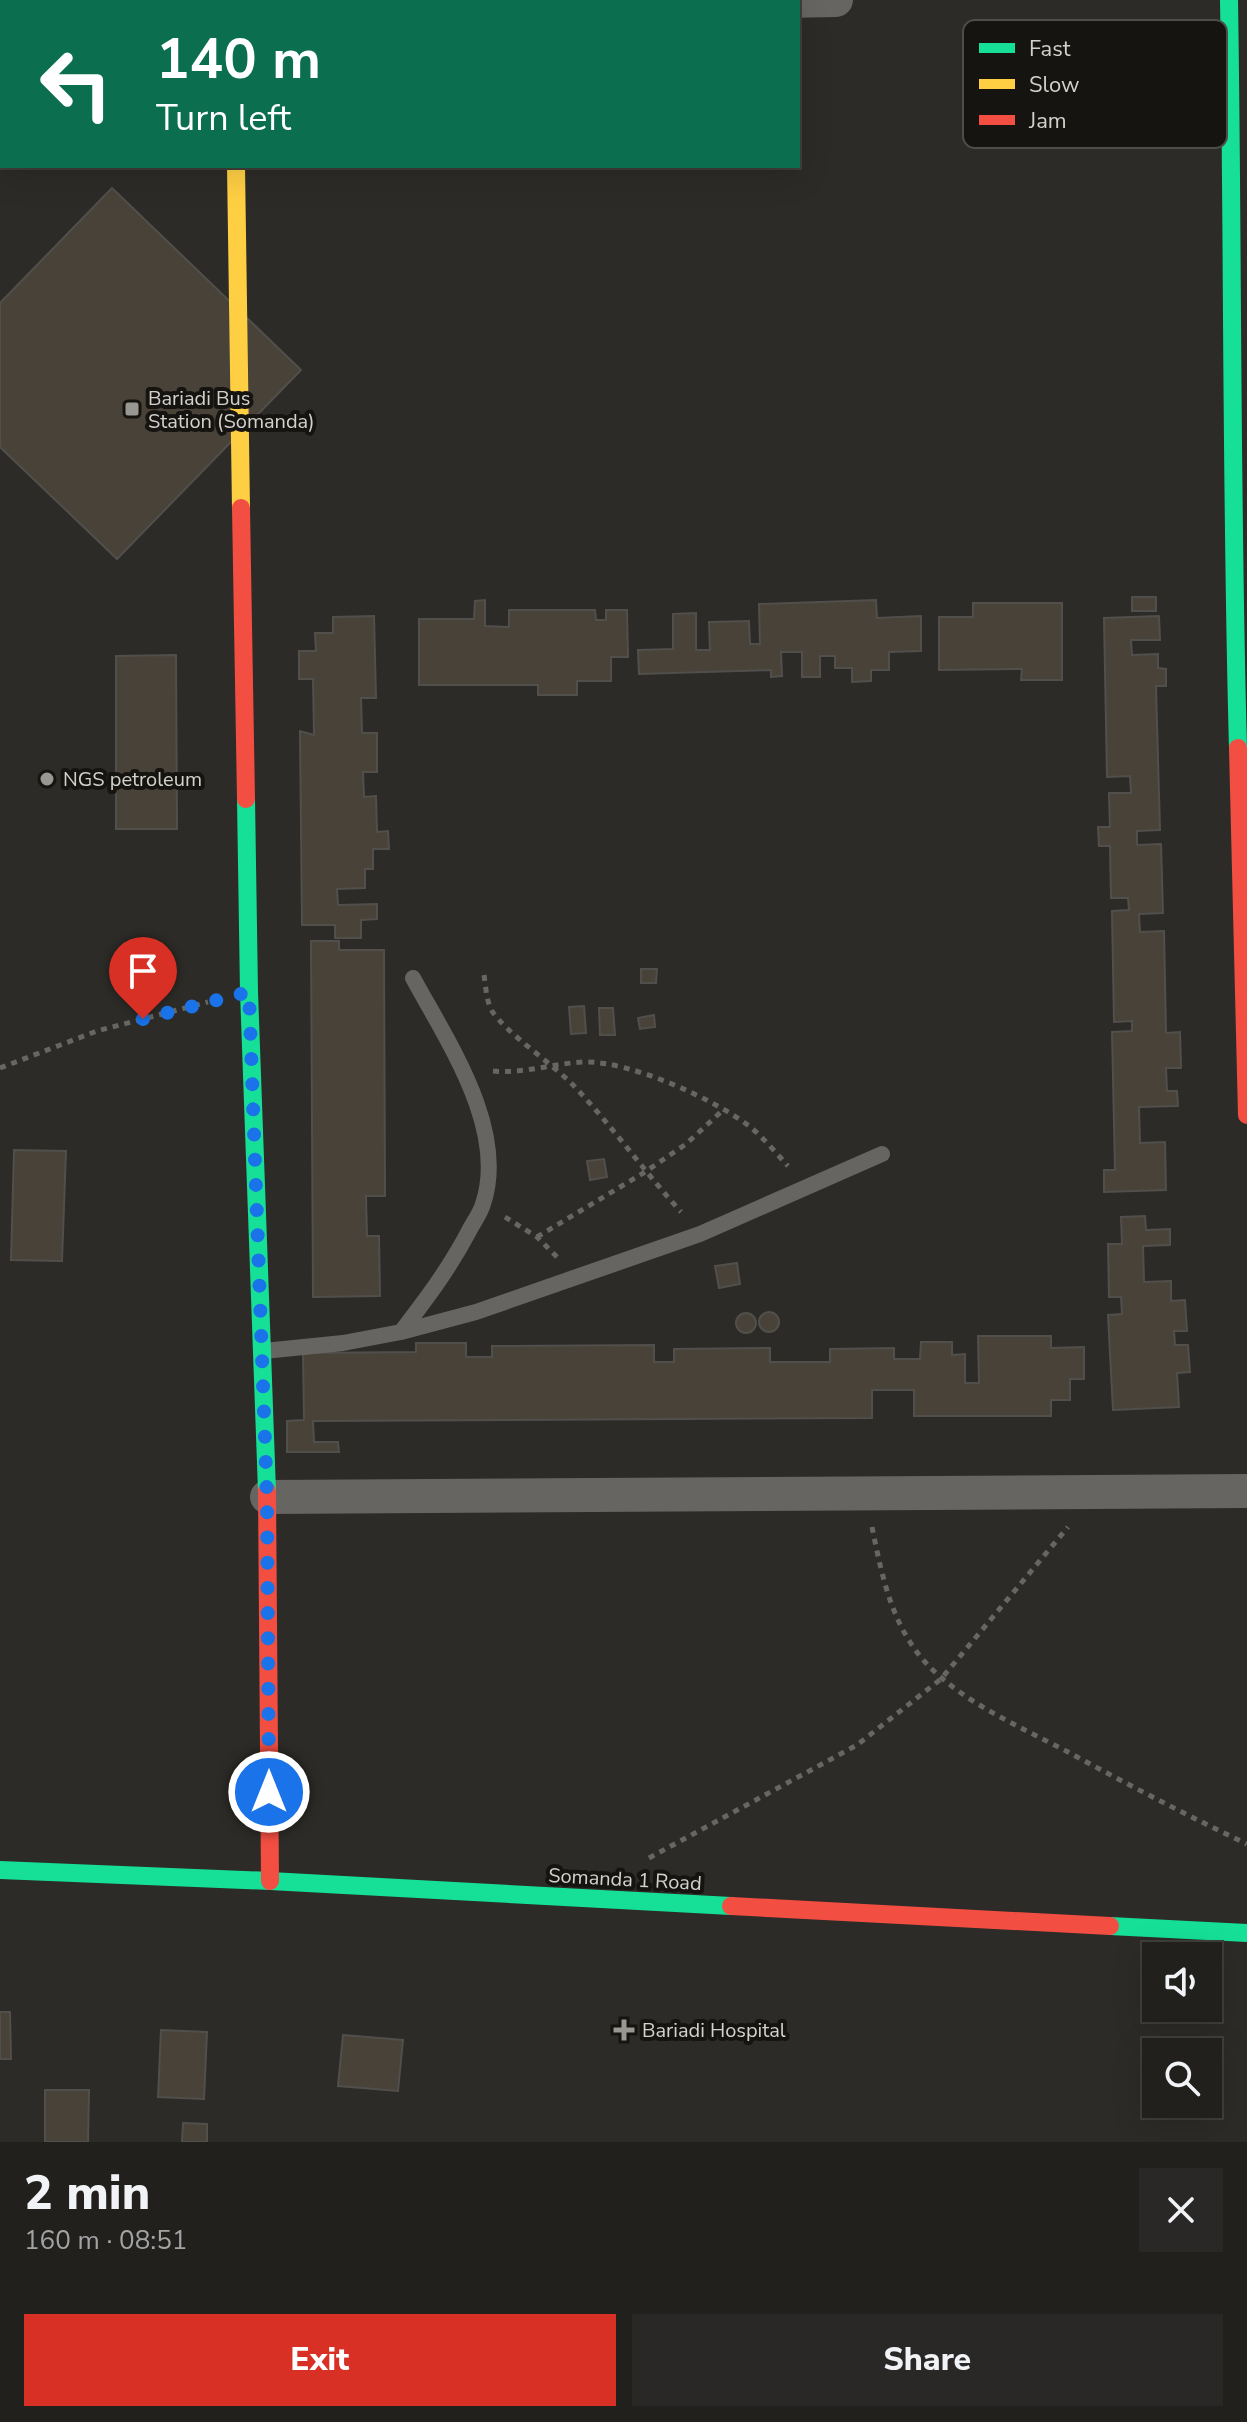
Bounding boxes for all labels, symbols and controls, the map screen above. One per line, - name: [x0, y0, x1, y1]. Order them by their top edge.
- legend: [963, 20, 1227, 148]
- text: 140 m: [156, 21, 321, 98]
- icon: left: [24, 32, 128, 136]
- text: Fast: [1029, 34, 1071, 64]
- text: Slow: [1029, 70, 1080, 100]
- text: Turn left: [156, 94, 291, 143]
- text: Jam: [1028, 106, 1067, 136]
- place label: Bariadi Bus Station (Somanda): [148, 385, 315, 435]
- marker: Bariadi Bus Station (Somanda): [123, 400, 141, 418]
- place label: NGS petroleum: [63, 766, 202, 793]
- marker: NGS petroleum: [38, 770, 56, 788]
- pin: [109, 937, 177, 1019]
- icon: arrive: [121, 949, 165, 993]
- position arrow: [227, 1750, 311, 1834]
- street label: Somanda 1 Road: [548, 1862, 702, 1897]
- map controls: [1142, 1942, 1222, 2118]
- button: sound: [1142, 1942, 1222, 2022]
- place label: Bariadi Hospital: [642, 2017, 786, 2044]
- marker: Bariadi Hospital: [613, 2019, 635, 2041]
- button: search: [1142, 2038, 1222, 2118]
- text: 2 min: [24, 2160, 150, 2226]
- button: close: [1139, 2168, 1223, 2252]
- text: 160 m · 08:51: [24, 2223, 187, 2258]
- button: Exit: [24, 2314, 616, 2406]
- button: Share: [632, 2314, 1223, 2406]

